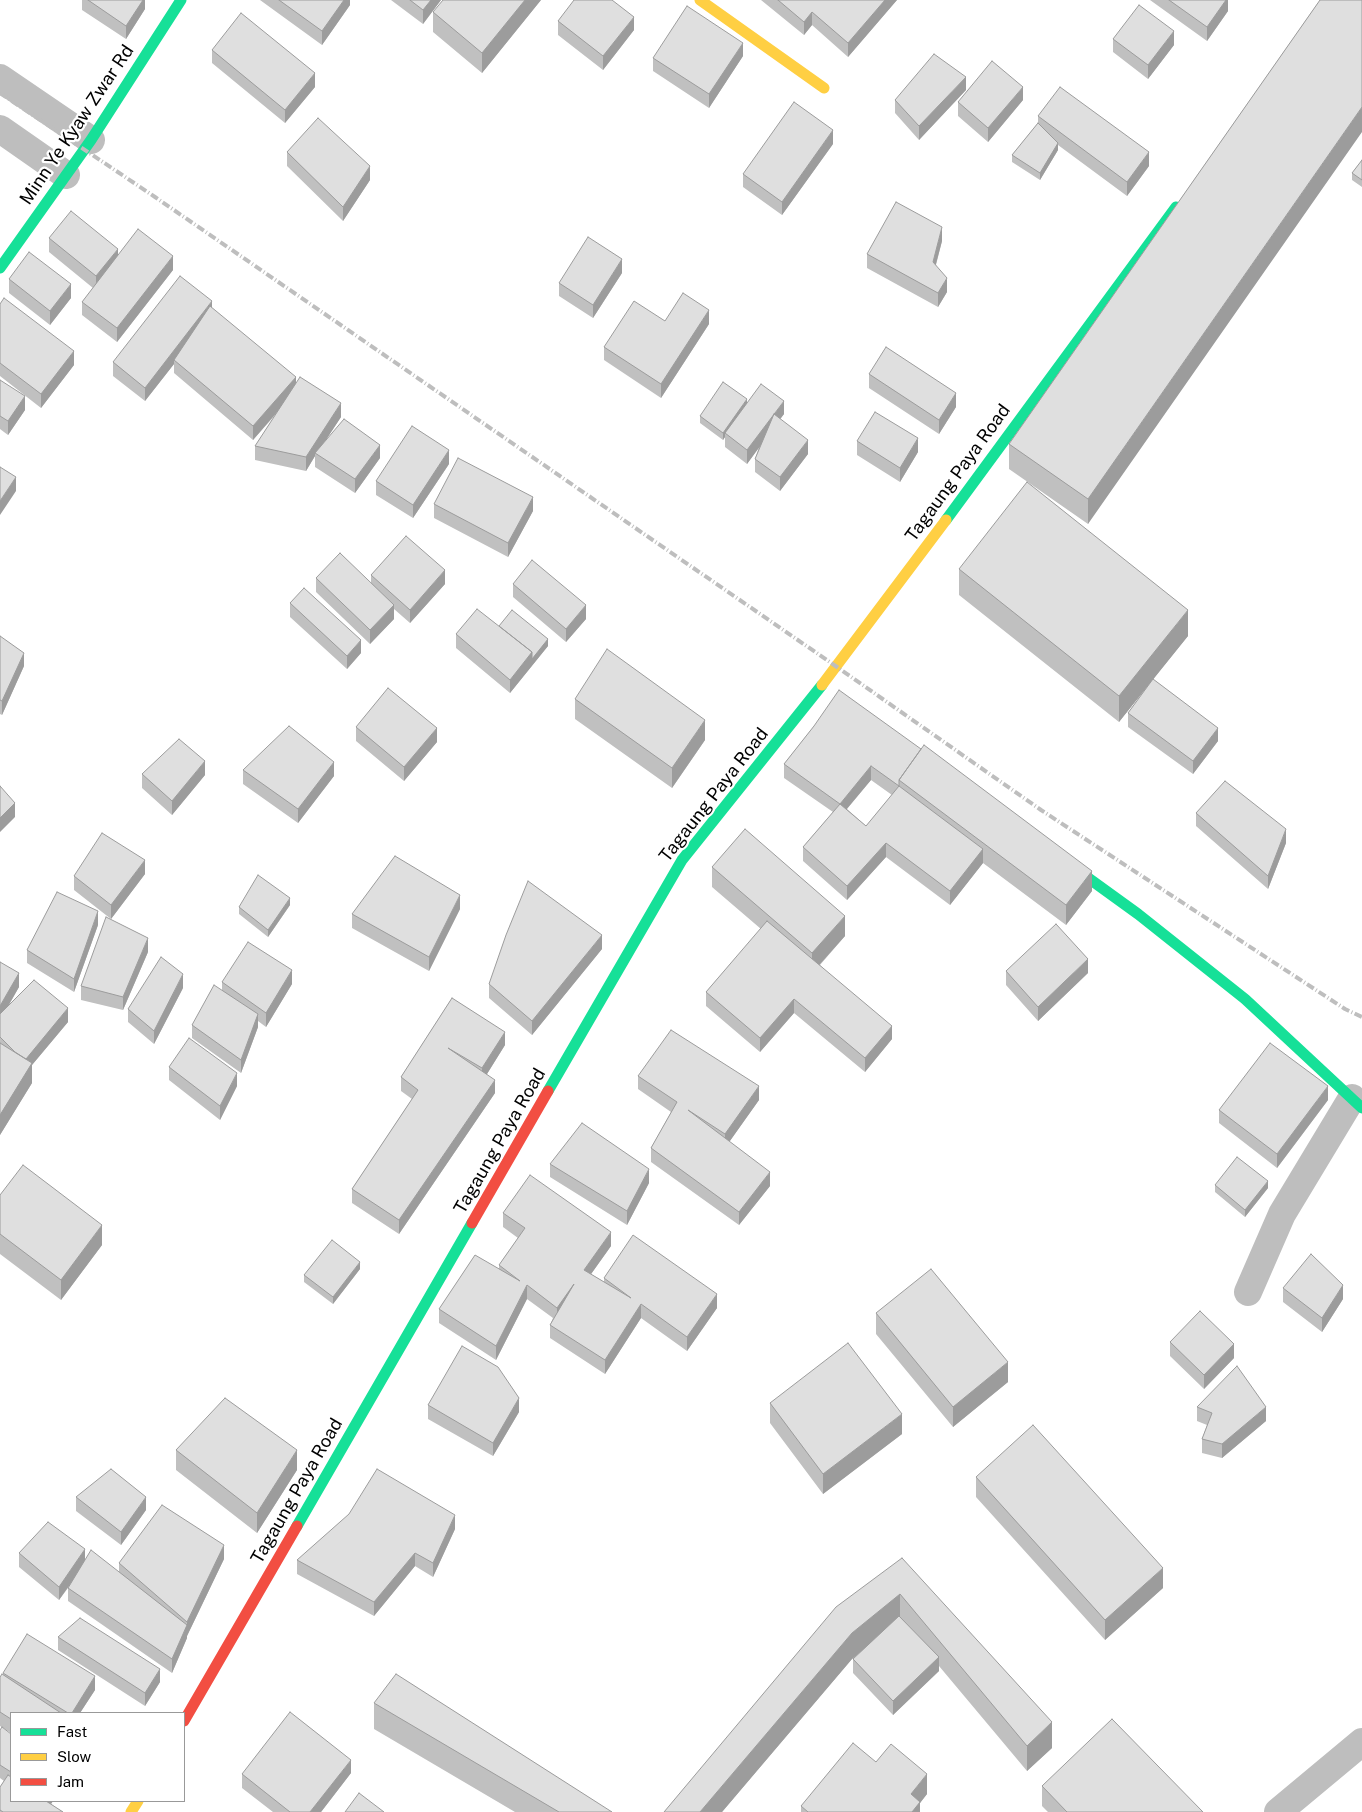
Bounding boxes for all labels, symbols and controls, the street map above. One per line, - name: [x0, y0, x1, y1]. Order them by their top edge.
- street label: Minn Ye Kyaw Zwar Rd: [15, 41, 139, 209]
- street label: Tagaung Paya Road: [901, 400, 1015, 546]
- street label: Tagaung Paya Road: [655, 724, 773, 866]
- street label: Tagaung Paya Road: [450, 1064, 550, 1218]
- street label: Tagaung Paya Road: [247, 1414, 347, 1568]
- legend: [10, 1712, 185, 1802]
- text: Fast: [57, 1723, 87, 1740]
- text: Slow: [57, 1748, 91, 1765]
- text: Jam: [57, 1773, 84, 1790]

